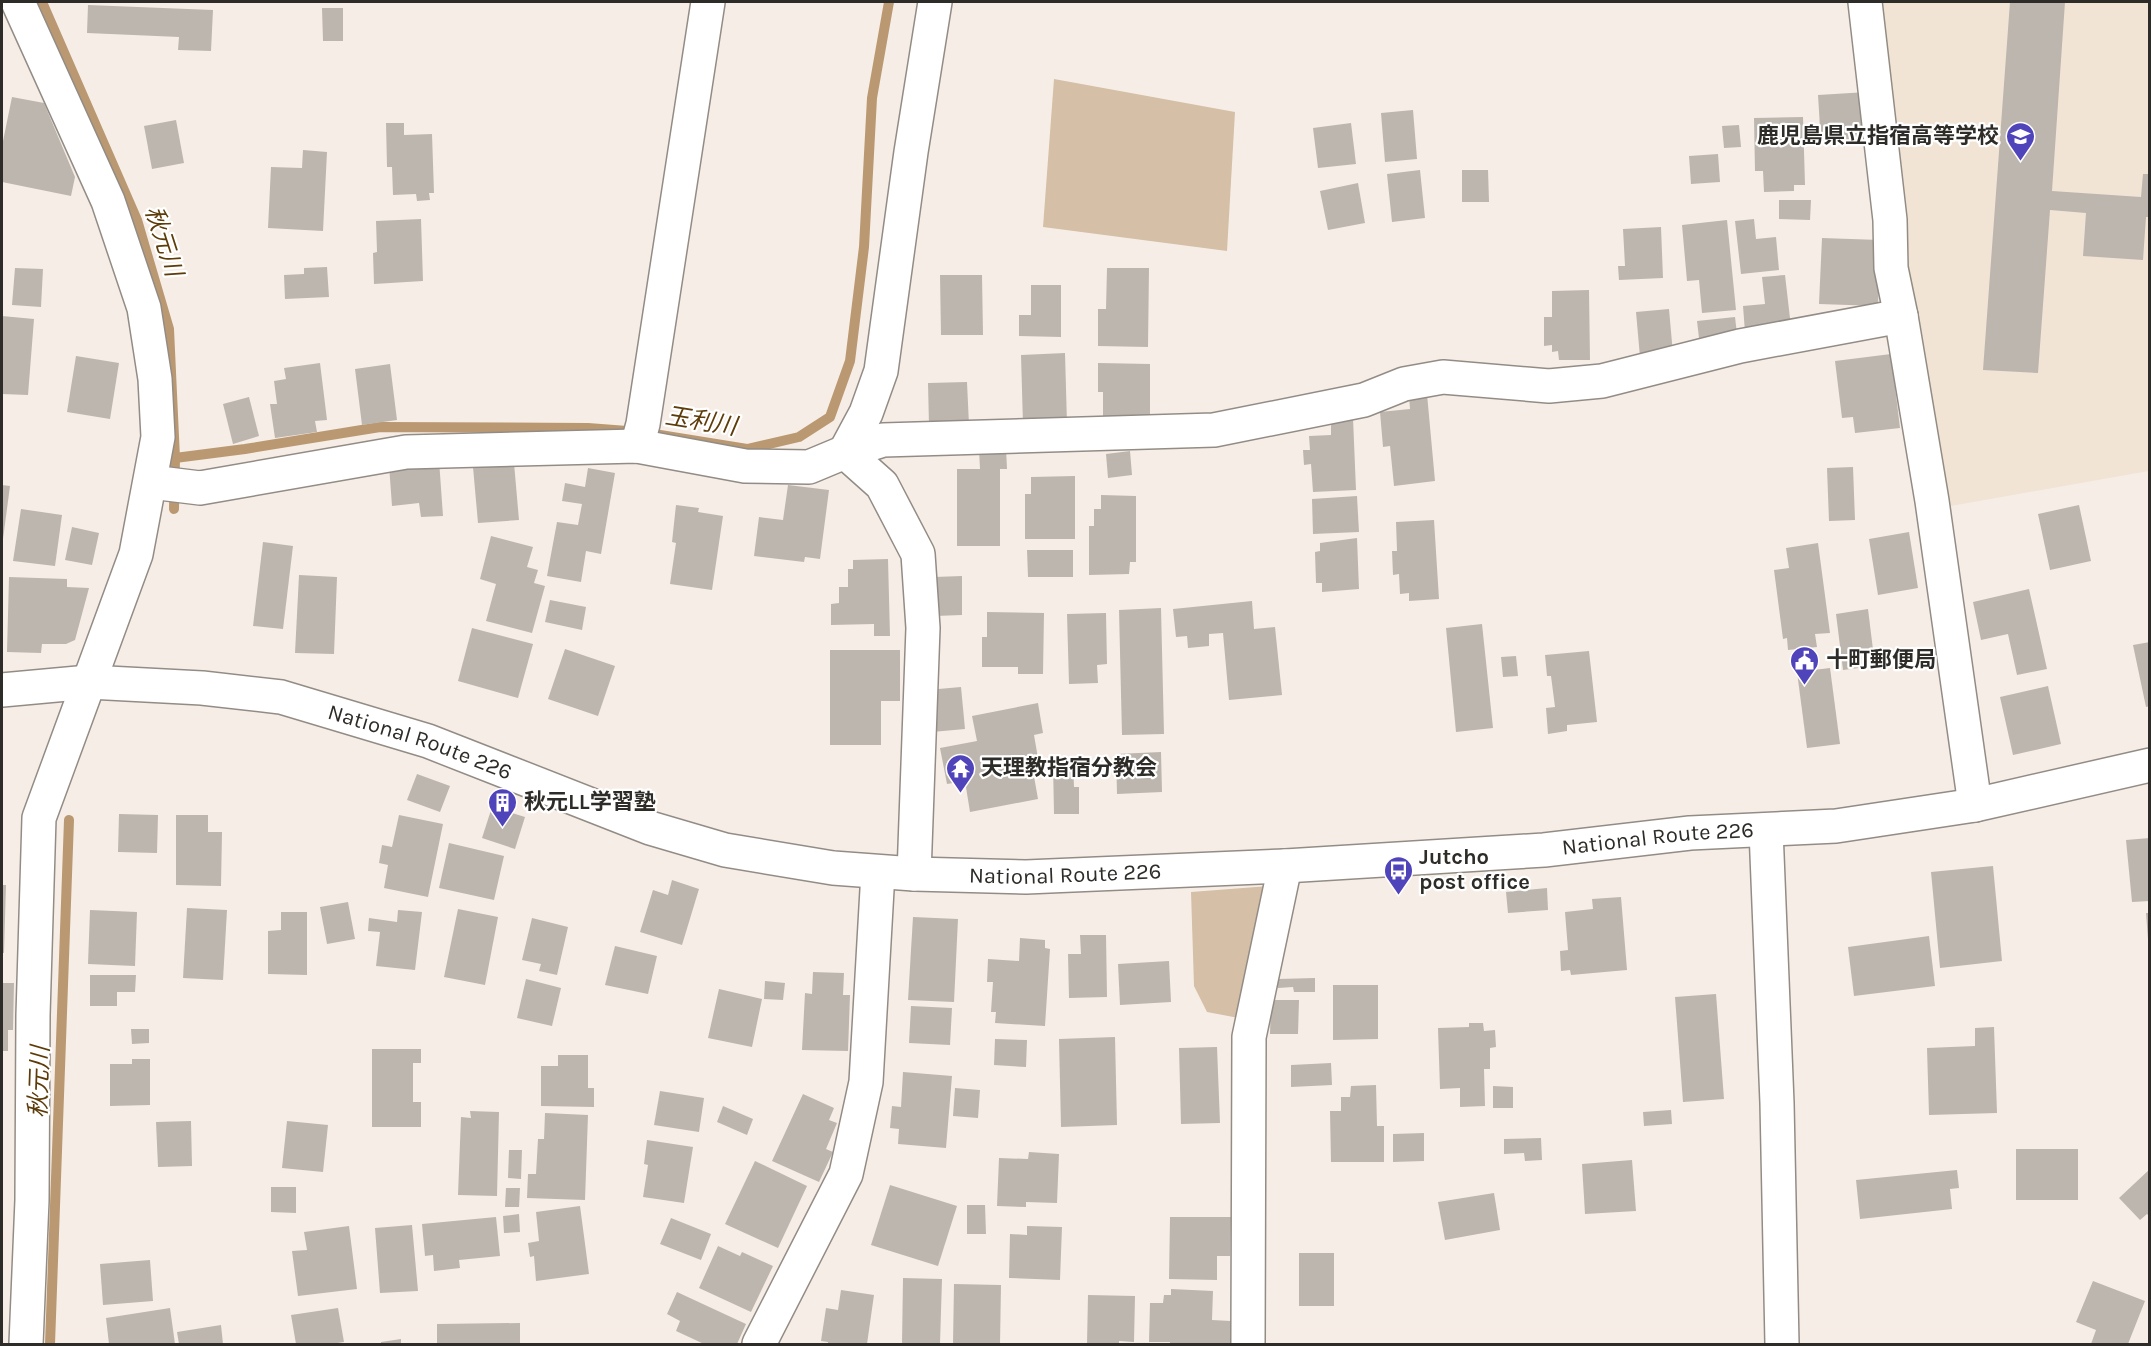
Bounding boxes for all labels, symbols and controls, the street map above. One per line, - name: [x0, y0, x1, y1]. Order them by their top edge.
- school or university icon: 鹿児島県立指宿高等学校: [2004, 120, 2036, 162]
- place label: 鹿児島県立指宿高等学校: [1757, 123, 1999, 149]
- water label: 秋元川: [140, 202, 189, 282]
- water label: 玉利川: [663, 402, 742, 441]
- public building icon: 十町郵便局: [1789, 644, 1821, 686]
- place label: 十町郵便局: [1826, 647, 1936, 673]
- street label: National Route 226: [325, 699, 515, 786]
- temple icon: 天理教指宿分教会: [944, 752, 976, 794]
- place label: 天理教指宿分教会: [981, 755, 1157, 781]
- building icon: 秋元LL学習塾: [487, 786, 519, 828]
- place label: 秋元LL学習塾: [524, 789, 656, 815]
- street label: National Route 226: [1560, 817, 1754, 861]
- place label: Jutcho post office: [1419, 844, 1530, 895]
- bus stop icon: Jutcho post office: [1382, 854, 1414, 896]
- street label: National Route 226: [969, 858, 1162, 890]
- water label: 秋元川: [24, 1043, 54, 1118]

